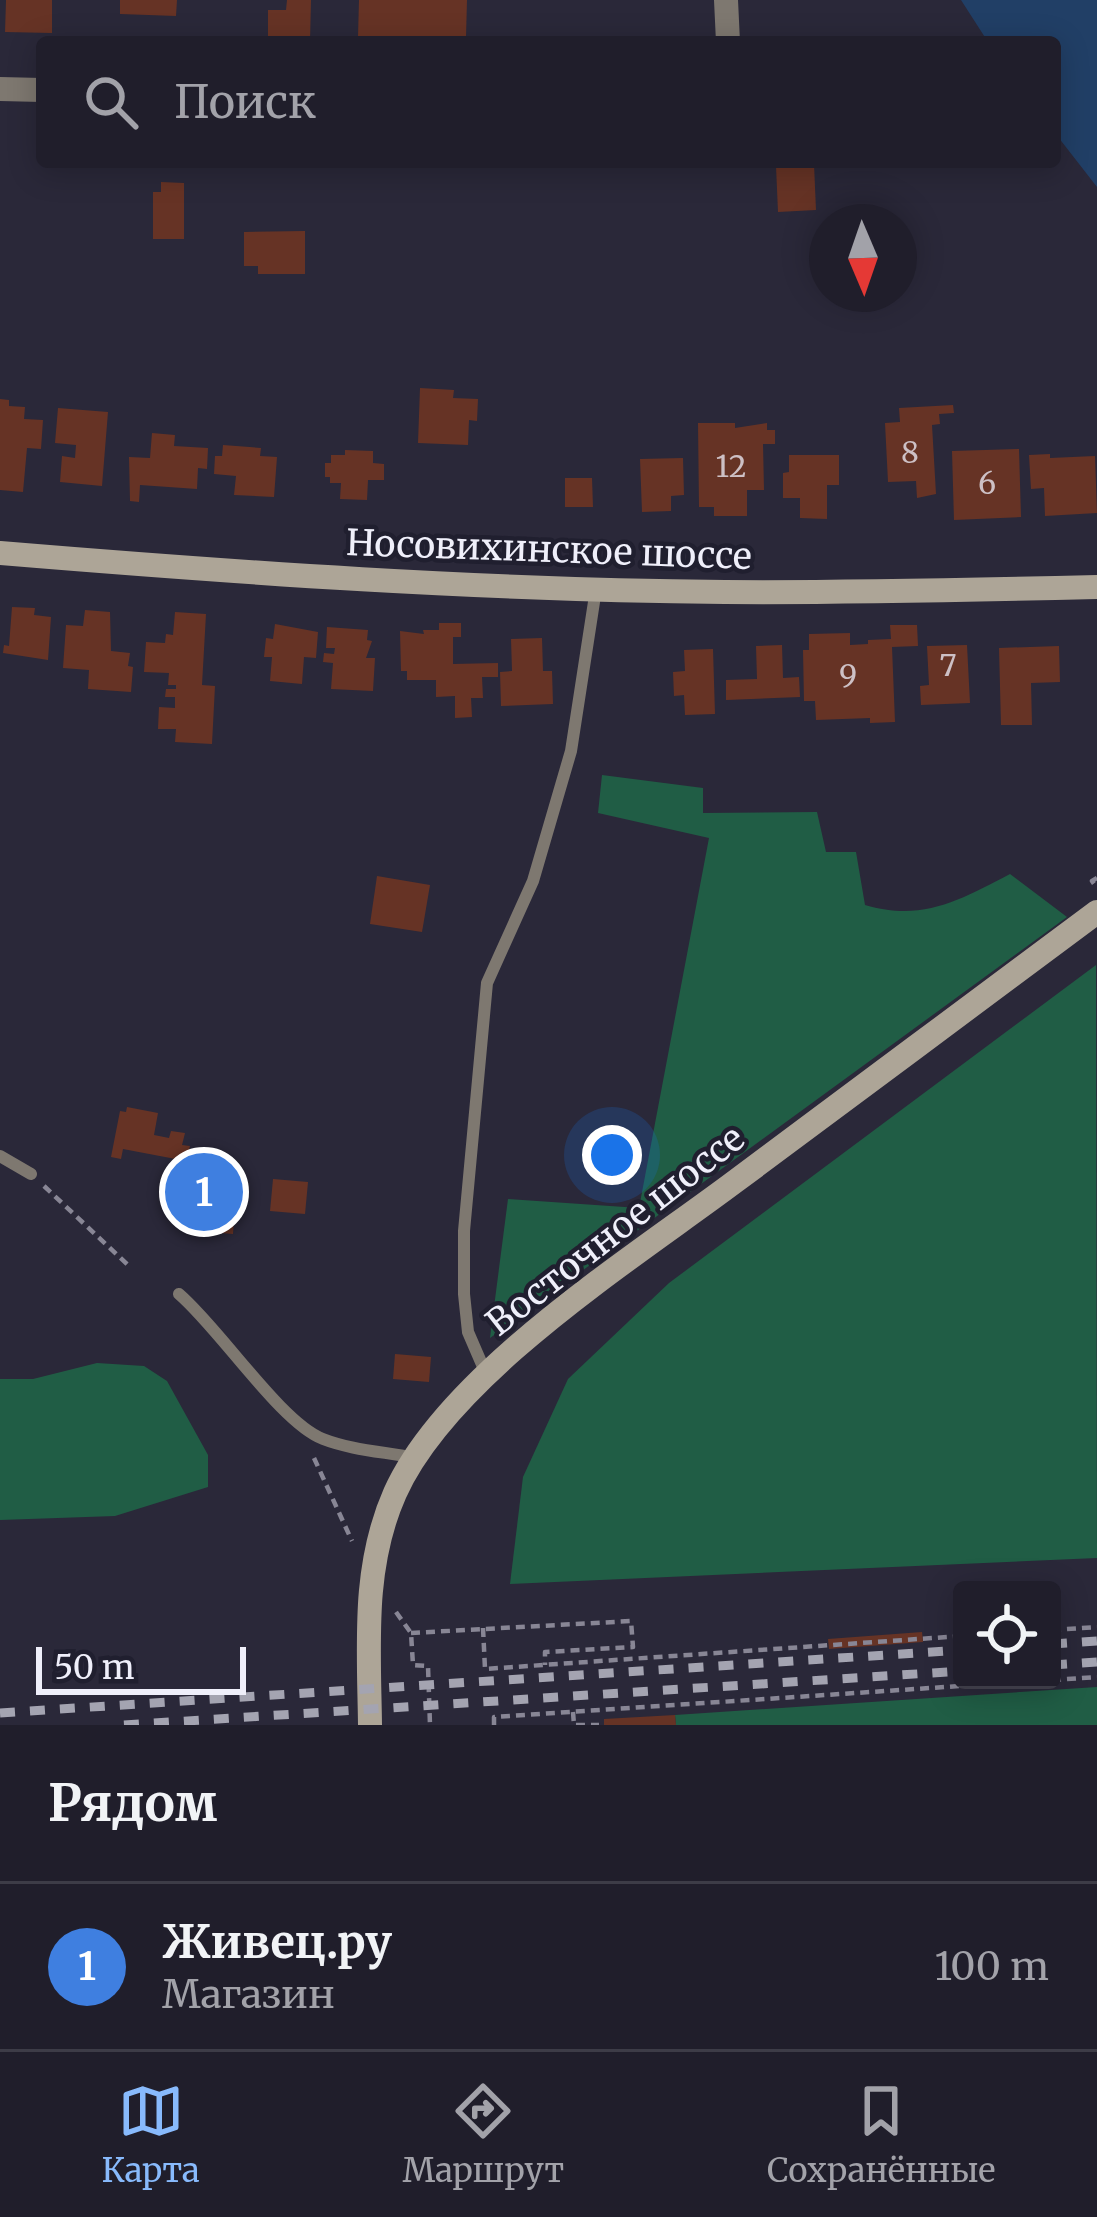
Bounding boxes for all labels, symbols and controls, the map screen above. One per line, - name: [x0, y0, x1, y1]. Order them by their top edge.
- search box: [36, 36, 1061, 168]
- icon: search: [78, 69, 144, 135]
- text: Поиск: [174, 74, 316, 130]
- north arrow: [809, 204, 917, 312]
- house number: 8: [901, 433, 919, 471]
- house number: 12: [715, 447, 747, 485]
- house number: 6: [978, 464, 996, 502]
- street label: Носовихинское шоссе: [345, 520, 753, 579]
- house number: 7: [939, 646, 957, 684]
- house number: 9: [839, 656, 857, 694]
- street label: Восточное шоссе: [477, 1116, 753, 1345]
- your location: [582, 1125, 642, 1185]
- pin: 1: [165, 1147, 243, 1237]
- map controls: [953, 1581, 1061, 1689]
- button: locate: [953, 1581, 1061, 1689]
- scale bar: [36, 1641, 246, 1694]
- text: 50 m: [54, 1647, 135, 1688]
- text: Рядом: [48, 1771, 217, 1835]
- text: Живец.ру: [162, 1914, 392, 1970]
- text: 1: [78, 1942, 96, 1991]
- text: 100 m: [934, 1942, 1049, 1991]
- text: Магазин: [162, 1970, 335, 2019]
- tab: Карта: [101, 2078, 200, 2191]
- tab: Маршрут: [402, 2078, 564, 2191]
- tab: Сохранённые: [767, 2078, 996, 2191]

